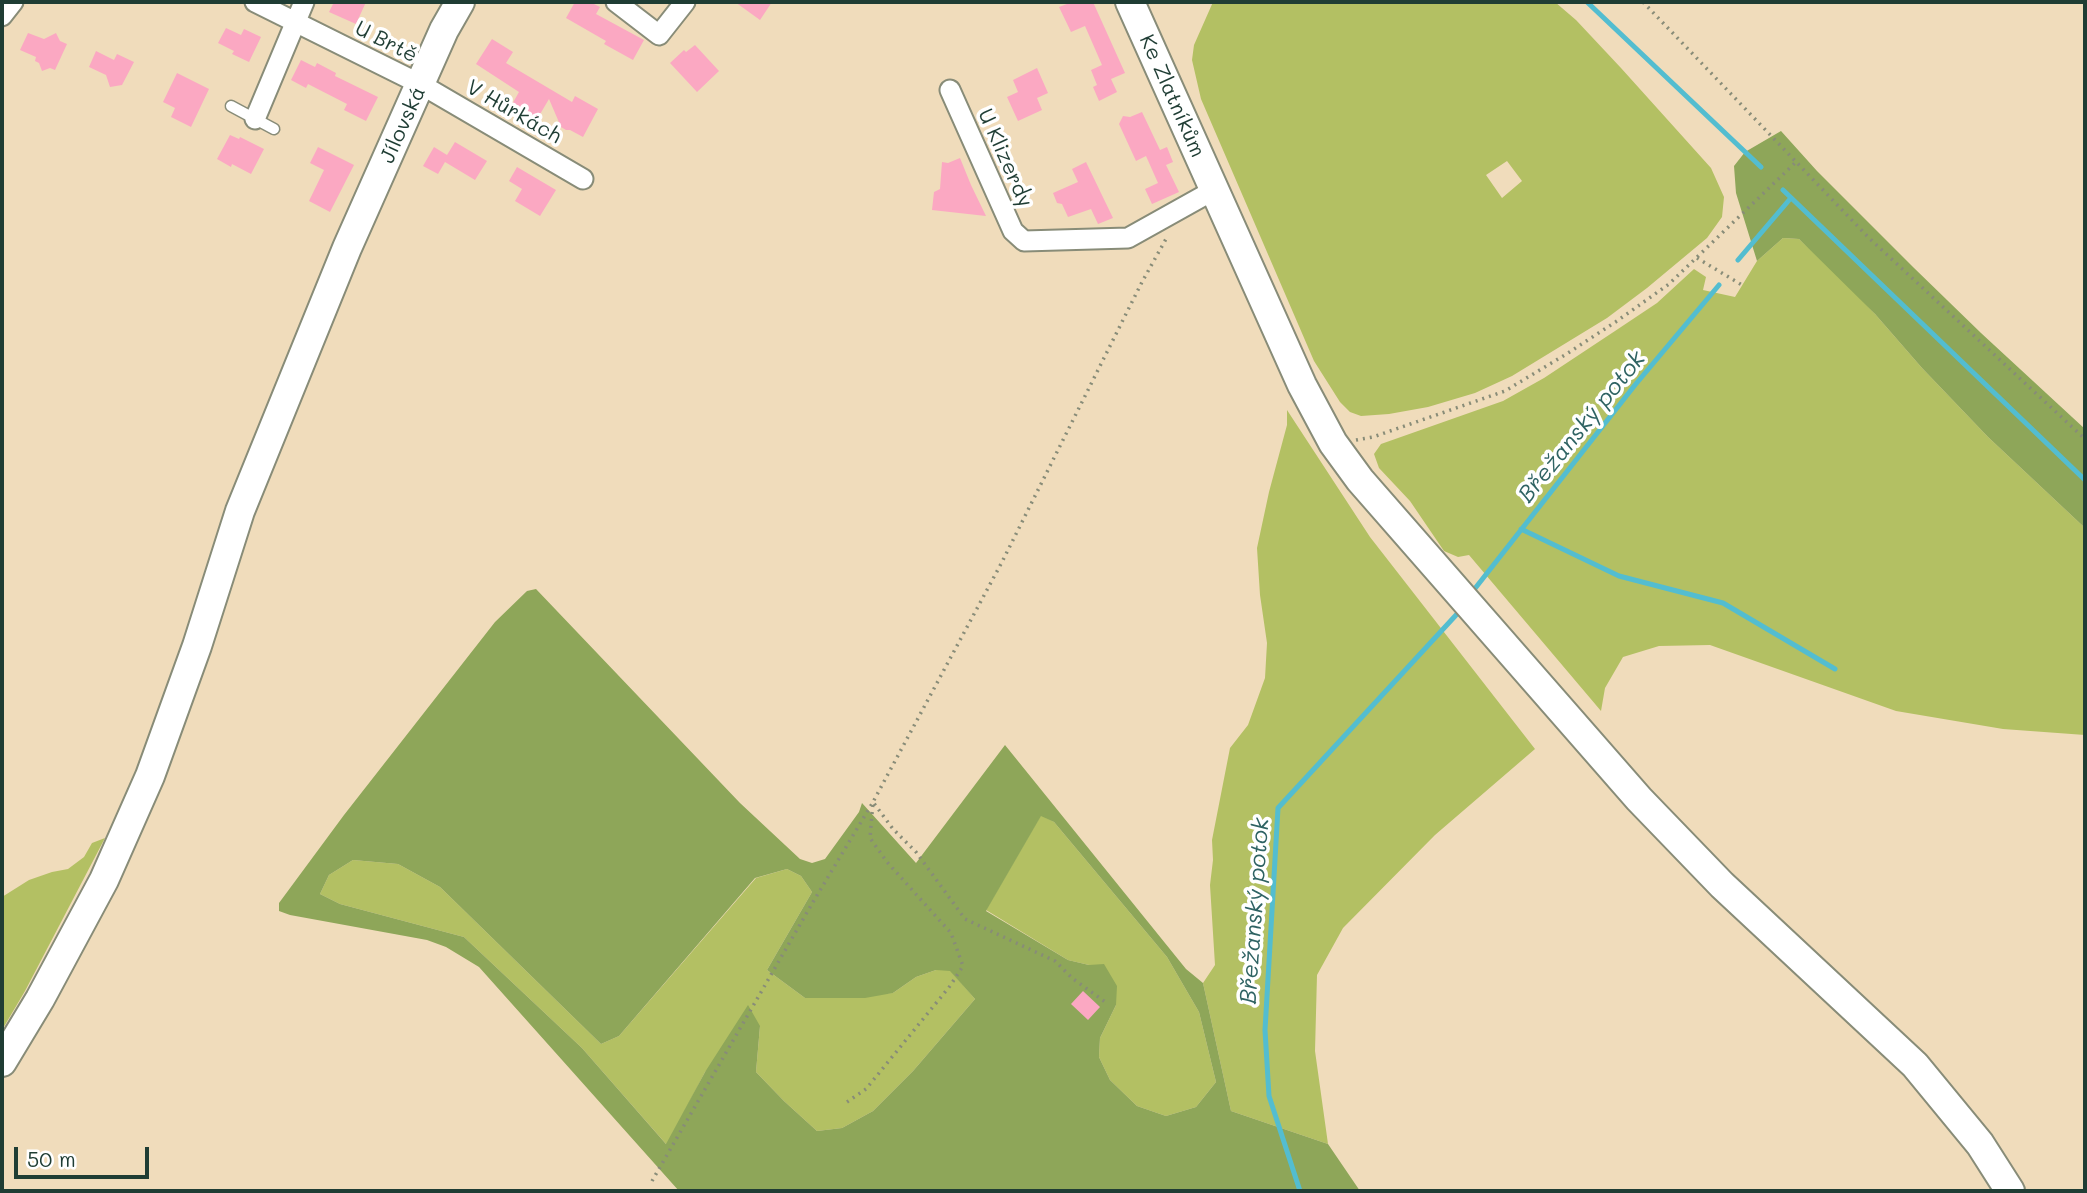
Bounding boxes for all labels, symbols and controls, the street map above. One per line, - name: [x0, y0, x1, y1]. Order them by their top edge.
- street label: U Brtě: [351, 16, 421, 68]
- street label: Ke Zlatníkům: [1134, 31, 1210, 161]
- street label: V Hůrkách: [462, 75, 566, 149]
- street label: Jílovská: [375, 83, 431, 167]
- street label: U Klizerdy: [972, 105, 1038, 211]
- water label: Břežanský potok: [1513, 346, 1651, 508]
- water label: Břežanský potok: [1235, 817, 1275, 1005]
- scale bar: [18, 1134, 152, 1178]
- text: 50 m: [27, 1145, 76, 1172]

